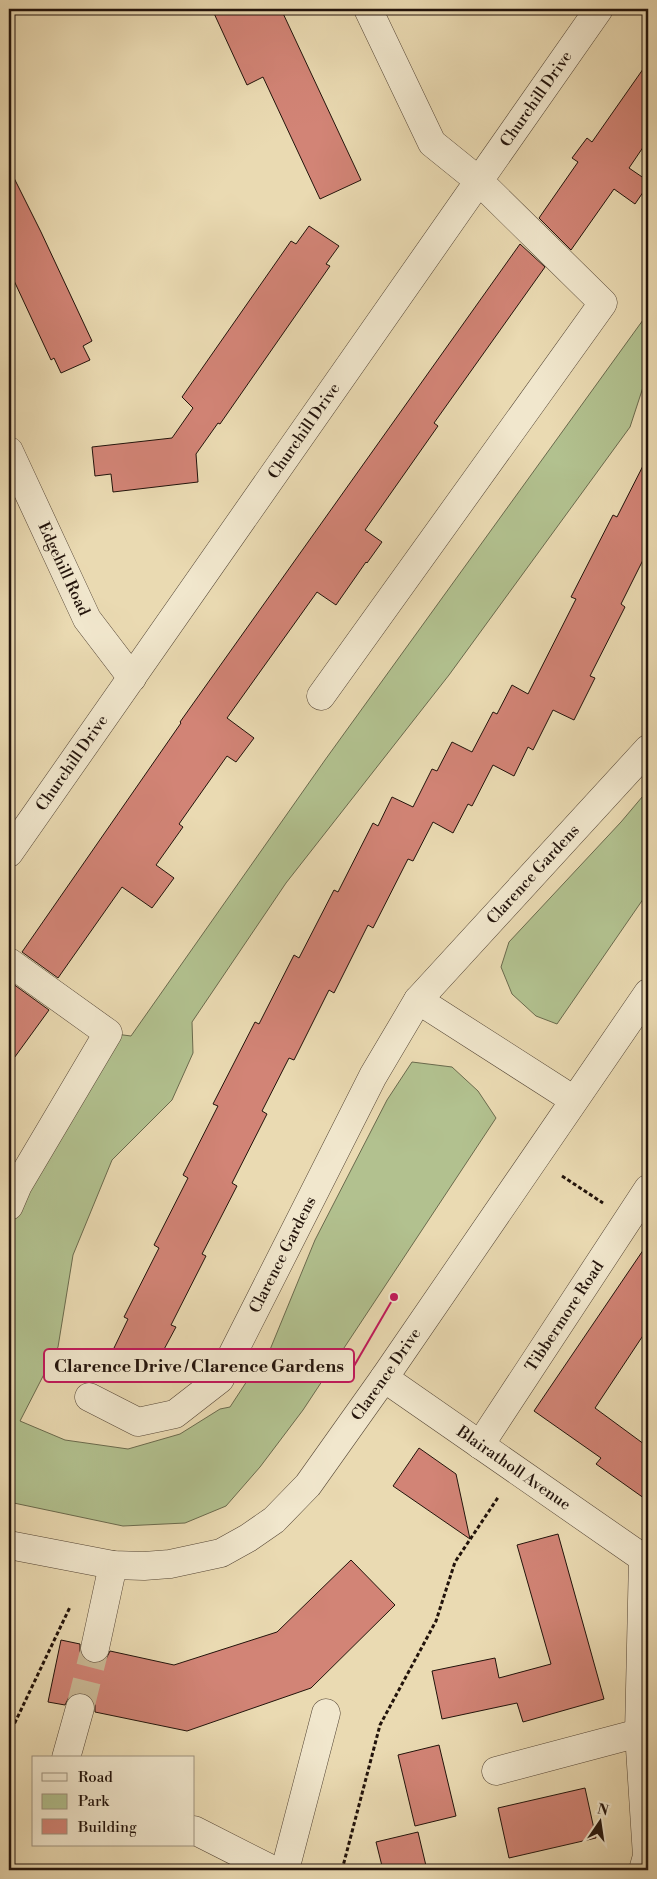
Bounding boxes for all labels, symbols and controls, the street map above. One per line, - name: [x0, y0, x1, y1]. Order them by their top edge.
- street label: Churchill Drive: [496, 47, 577, 151]
- street label: Churchill Drive: [264, 379, 345, 483]
- street label: Edgehill Road: [33, 519, 94, 619]
- street label: Churchill Drive: [32, 711, 113, 815]
- street label: Clarence Gardens: [482, 820, 584, 928]
- street label: Clarence Gardens: [245, 1193, 321, 1317]
- street label: Tibbermore Road: [521, 1257, 608, 1375]
- street label: Clarence Drive: [347, 1324, 425, 1425]
- callout: Clarence Drive / Clarence Gardens: [44, 1349, 354, 1382]
- text: Clarence Drive / Clarence Gardens: [54, 1355, 344, 1378]
- street label: Blairatholl Avenue: [452, 1421, 575, 1515]
- legend: [32, 1756, 195, 1846]
- text: Road: [78, 1768, 113, 1787]
- text: Park: [78, 1792, 110, 1811]
- north arrow: [574, 1796, 624, 1846]
- text: N: [595, 1800, 610, 1820]
- text: Building: [77, 1818, 137, 1837]

